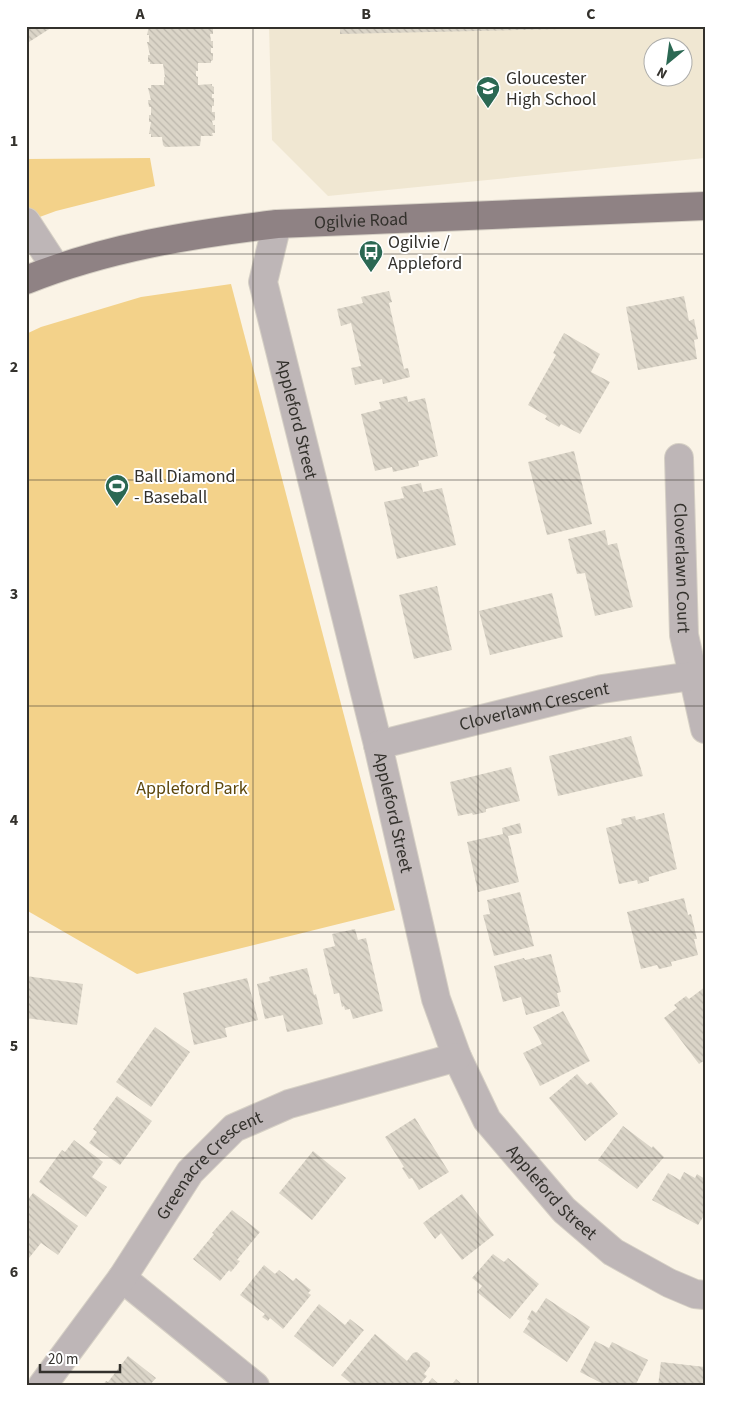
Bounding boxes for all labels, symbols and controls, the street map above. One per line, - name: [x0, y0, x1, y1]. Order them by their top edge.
- text: A: [134, 3, 145, 25]
- text: B: [361, 3, 371, 25]
- text: C: [586, 3, 596, 25]
- north arrow: [644, 38, 694, 88]
- text: N: [653, 61, 671, 83]
- place label: Gloucester High School: [506, 66, 596, 112]
- school or university icon: Gloucester High School: [475, 75, 501, 109]
- text: 1: [10, 130, 18, 152]
- street label: Ogilvie Road: [313, 206, 409, 235]
- place label: Ogilvie / Appleford: [388, 230, 462, 276]
- bus stop icon: Ogilvie / Appleford: [358, 239, 384, 273]
- text: 2: [10, 356, 18, 378]
- street label: Appleford Street: [270, 356, 324, 482]
- place label: Ball Diamond - Baseball: [134, 464, 236, 510]
- sports icon: Ball Diamond - Baseball: [104, 473, 130, 507]
- street label: Cloverlawn Court: [668, 502, 696, 633]
- text: 3: [10, 583, 18, 605]
- street label: Cloverlawn Crescent: [457, 676, 611, 737]
- street label: Appleford Street: [368, 750, 419, 875]
- park label: Appleford Park: [136, 776, 248, 801]
- text: 4: [10, 809, 19, 831]
- text: 5: [10, 1035, 18, 1057]
- street label: Greenacre Crescent: [150, 1105, 266, 1225]
- street label: Appleford Street: [501, 1139, 603, 1246]
- text: 6: [10, 1261, 18, 1283]
- scale bar: [40, 1342, 120, 1374]
- text: 20 m: [48, 1349, 78, 1370]

